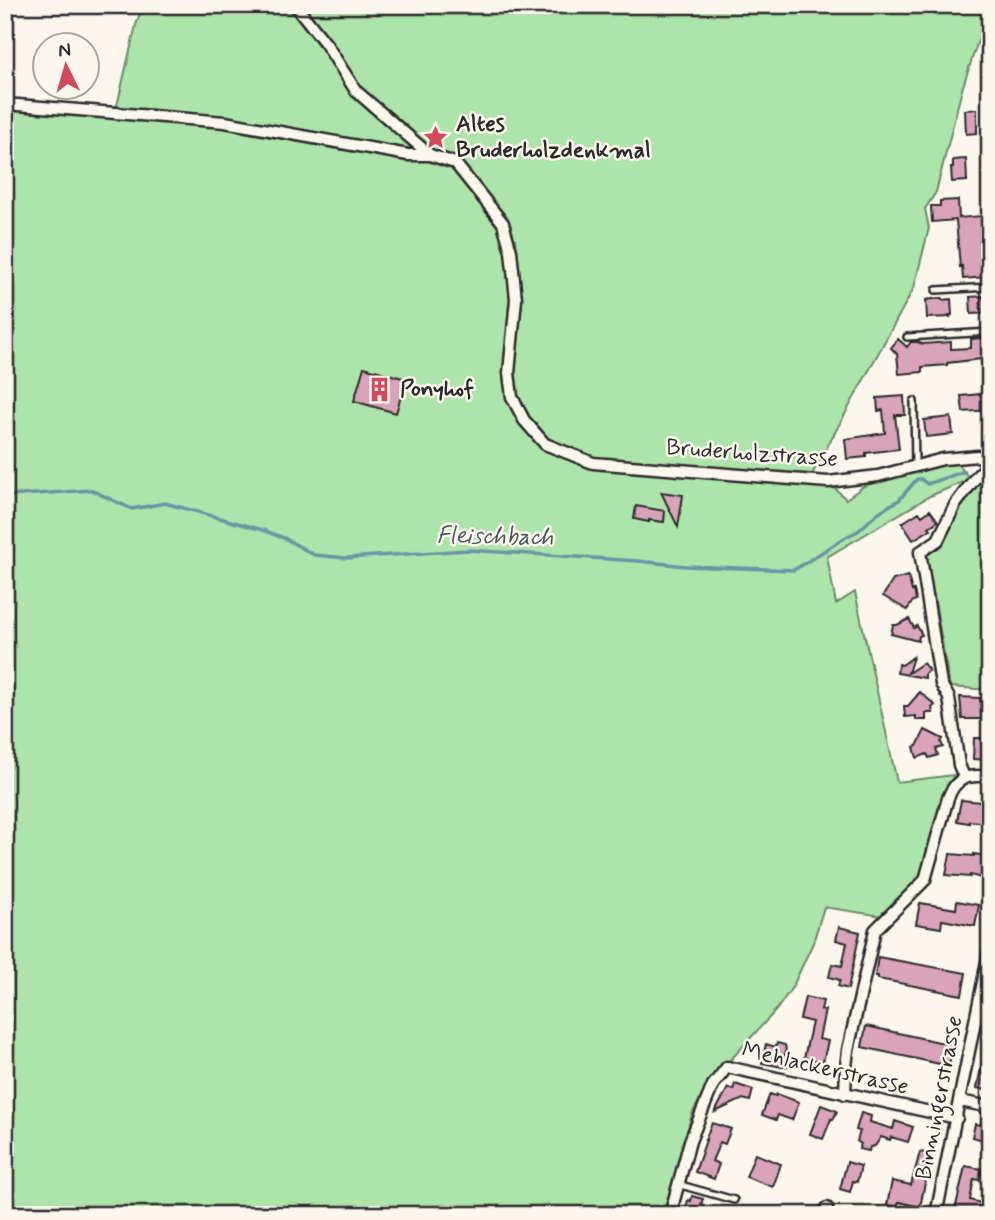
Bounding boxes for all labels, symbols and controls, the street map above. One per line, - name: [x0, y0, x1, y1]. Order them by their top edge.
- north arrow: [32, 32, 102, 102]
- text: N: [57, 38, 72, 64]
- place label: Altes Bruderholzdenkmal: [456, 110, 651, 166]
- place icon: Altes Bruderholzdenkmal: [422, 124, 450, 152]
- place label: Ponyhof: [400, 375, 474, 405]
- building icon: Ponyhof: [366, 376, 394, 404]
- street label: Bruderholzstrasse: [665, 433, 839, 475]
- water label: Fleischbach: [436, 520, 554, 554]
- street label: Binningerstrasse: [909, 1013, 973, 1183]
- street label: Mehlackerstrasse: [739, 1035, 911, 1103]

